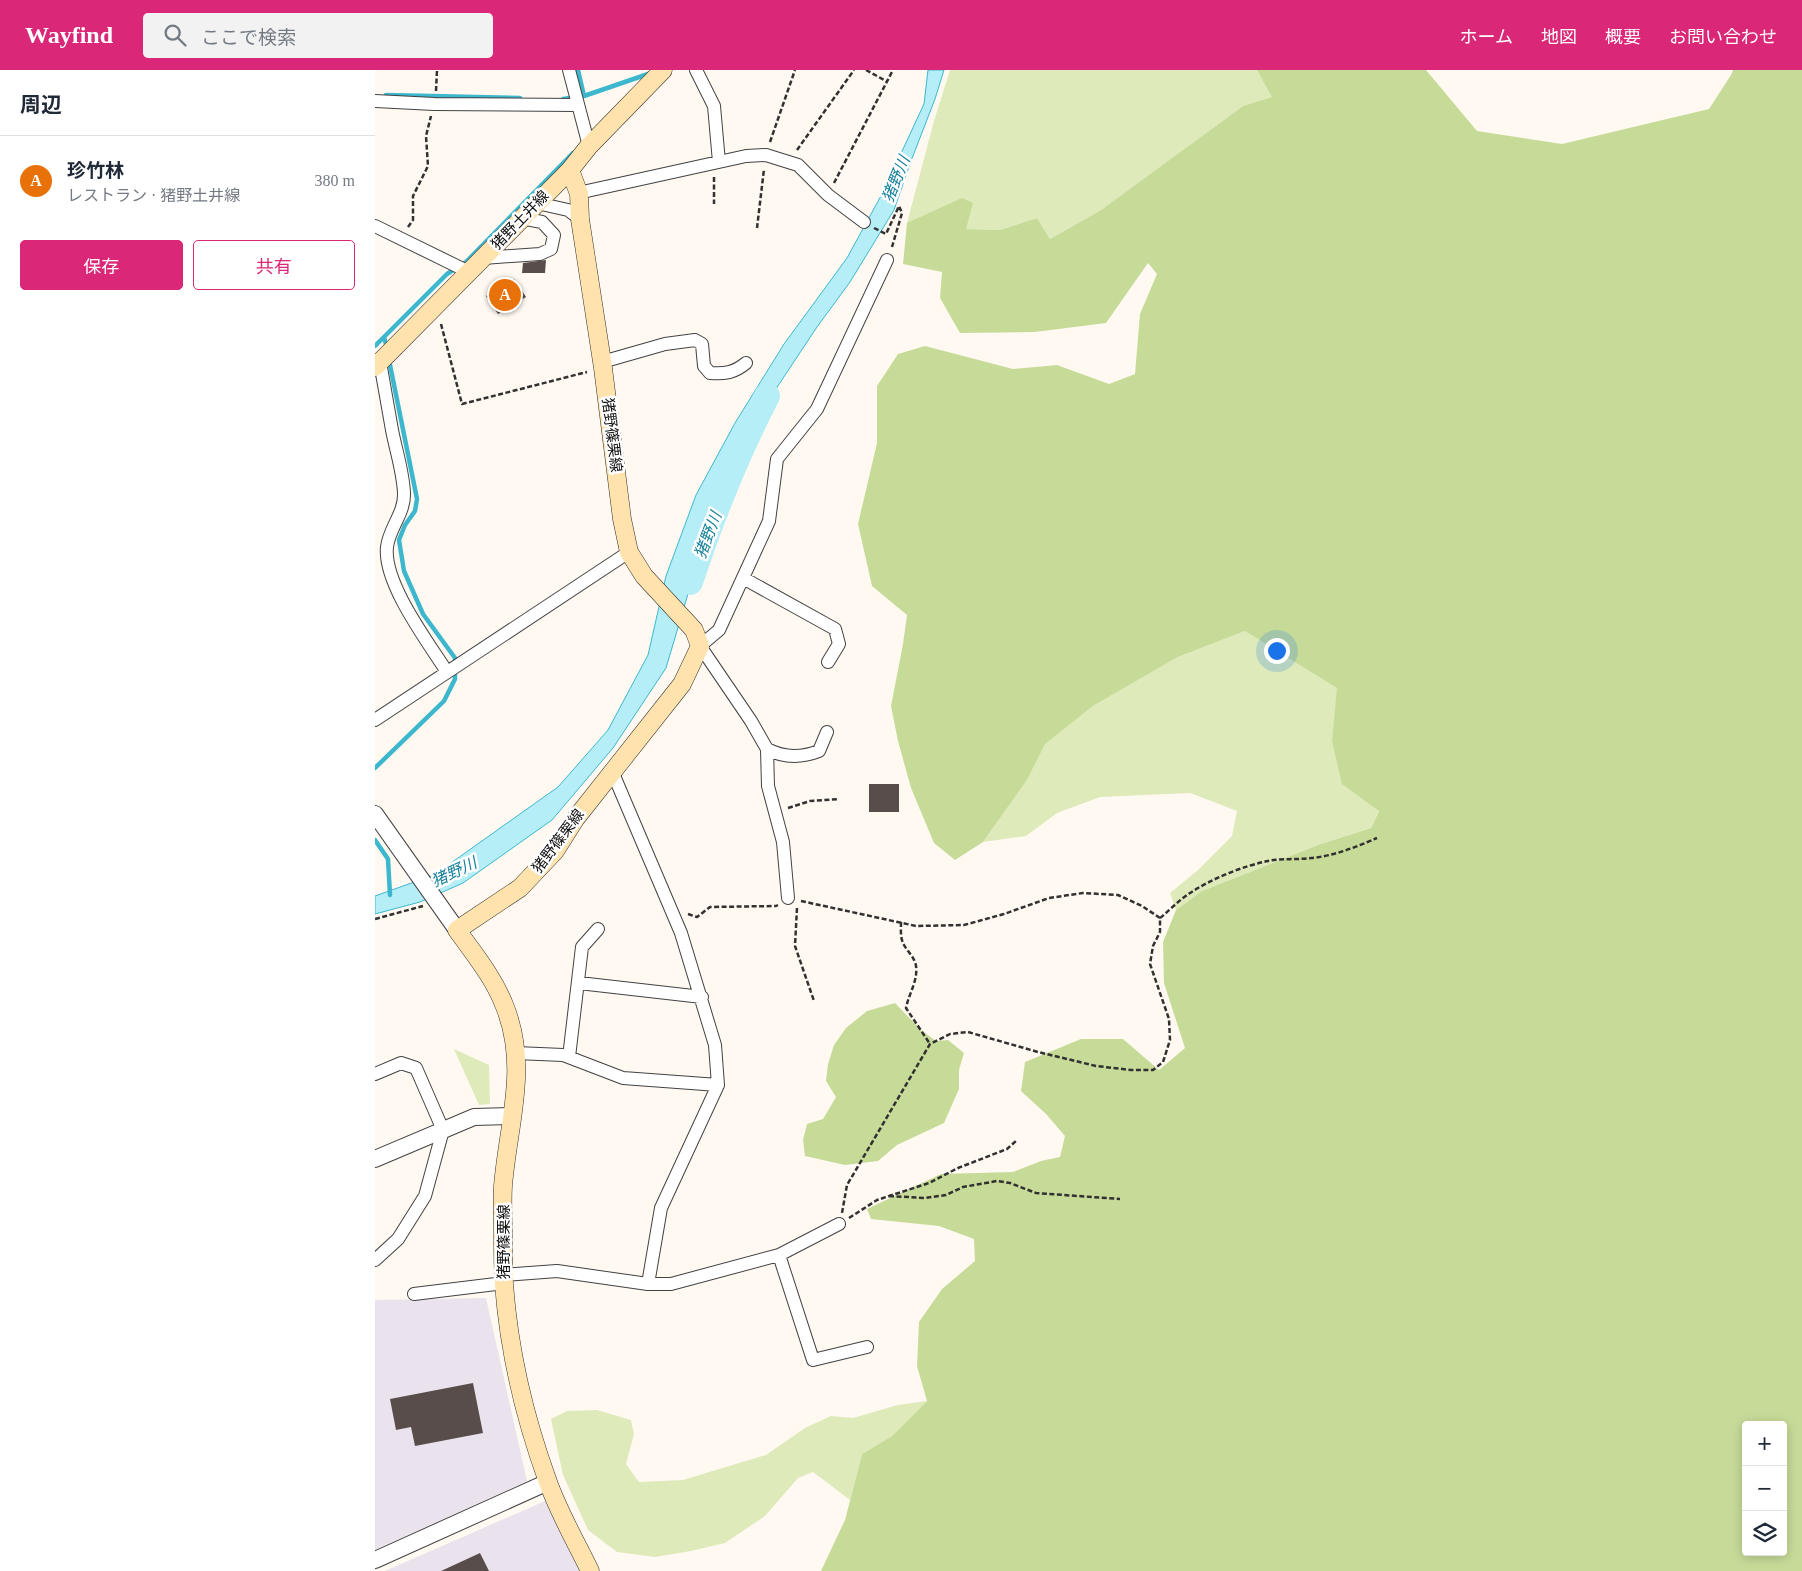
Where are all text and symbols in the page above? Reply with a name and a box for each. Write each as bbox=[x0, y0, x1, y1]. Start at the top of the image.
search box bbox=[143, 13, 493, 58]
icon: search bbox=[161, 21, 189, 49]
text: Wayfind bbox=[25, 22, 113, 48]
text: ここで検索 bbox=[201, 27, 296, 48]
text: ホーム bbox=[1460, 27, 1513, 47]
text: 地図 bbox=[1541, 27, 1577, 47]
text: 概要 bbox=[1605, 27, 1641, 47]
text: お問い合わせ bbox=[1669, 27, 1777, 47]
text: 周辺 bbox=[20, 93, 62, 117]
water label: 猪野川 bbox=[879, 152, 914, 204]
text: 珍竹林 bbox=[67, 160, 124, 181]
text: A bbox=[30, 172, 42, 189]
text: 380 m bbox=[315, 172, 355, 189]
text: レストラン · 猪野土井線 bbox=[67, 187, 240, 204]
street label: 猪野土井線 bbox=[487, 187, 552, 253]
button: 保存 bbox=[20, 240, 183, 290]
button: 共有 bbox=[193, 240, 355, 290]
pin: A bbox=[489, 276, 521, 314]
street label: 猪野篠栗線 bbox=[599, 397, 625, 473]
water label: 猪野川 bbox=[691, 508, 725, 560]
your location bbox=[1264, 638, 1290, 664]
street label: 猪野篠栗線 bbox=[529, 806, 587, 876]
water label: 猪野川 bbox=[429, 853, 481, 890]
street label: 猪野篠栗線 bbox=[496, 1204, 512, 1280]
map controls bbox=[1742, 1421, 1787, 1556]
button: + bbox=[1742, 1421, 1787, 1466]
button: − bbox=[1742, 1466, 1787, 1511]
button: layers bbox=[1742, 1511, 1787, 1556]

